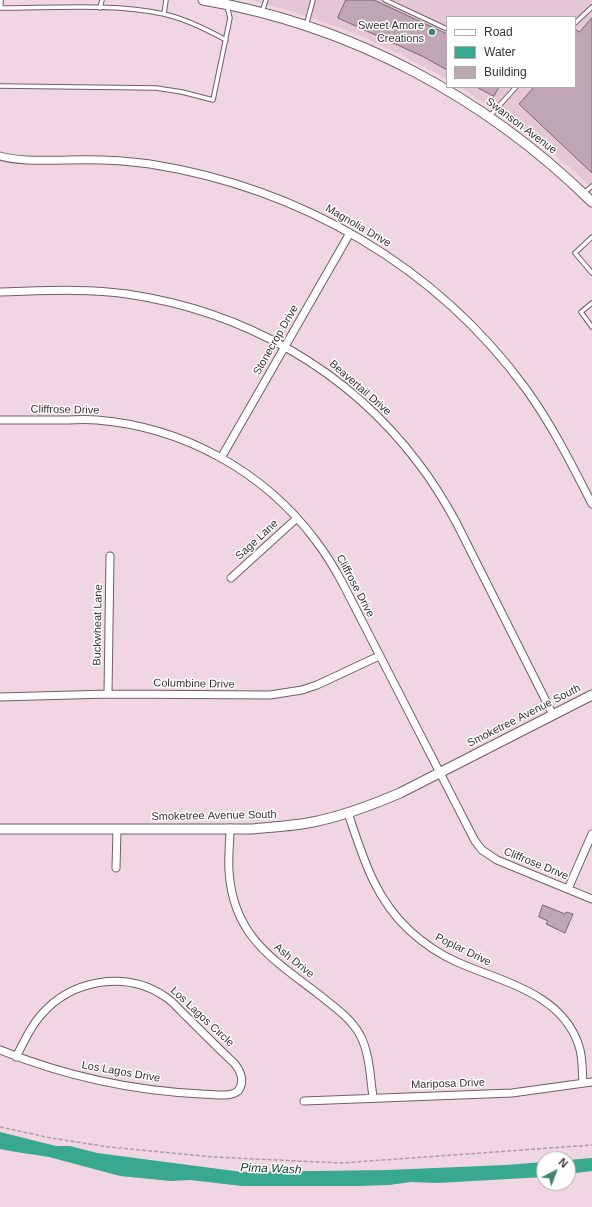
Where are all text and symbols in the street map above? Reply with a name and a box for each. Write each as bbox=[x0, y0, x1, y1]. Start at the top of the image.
legend bbox=[446, 16, 576, 88]
place label: Sweet Amore Creations bbox=[358, 19, 424, 45]
text: Road bbox=[484, 25, 513, 39]
marker: Sweet Amore Creations bbox=[427, 27, 437, 37]
text: Water bbox=[484, 45, 516, 59]
text: Building bbox=[484, 65, 527, 79]
street label: Swanson Avenue bbox=[483, 95, 559, 157]
street label: Magnolia Drive bbox=[323, 202, 393, 250]
street label: Stonecrop Drive bbox=[251, 303, 301, 377]
street label: Beavertail Drive bbox=[326, 358, 394, 418]
street label: Cliffrose Drive bbox=[30, 403, 100, 417]
street label: Sage Lane bbox=[233, 517, 281, 563]
street label: Cliffrose Drive bbox=[333, 552, 377, 620]
street label: Buckwheat Lane bbox=[91, 584, 105, 666]
street label: Columbine Drive bbox=[153, 677, 235, 691]
street label: Smoketree Avenue South bbox=[465, 682, 583, 750]
street label: Smoketree Avenue South bbox=[151, 808, 277, 824]
street label: Cliffrose Drive bbox=[502, 845, 570, 883]
street label: Poplar Drive bbox=[433, 931, 493, 969]
street label: Ash Drive bbox=[271, 941, 317, 981]
street label: Los Lagos Circle bbox=[168, 984, 236, 1050]
street label: Los Lagos Drive bbox=[81, 1059, 161, 1085]
street label: Mariposa Drive bbox=[411, 1076, 485, 1092]
north arrow bbox=[536, 1151, 576, 1191]
text: N bbox=[556, 1156, 570, 1170]
water label: Pima Wash bbox=[240, 1161, 302, 1177]

